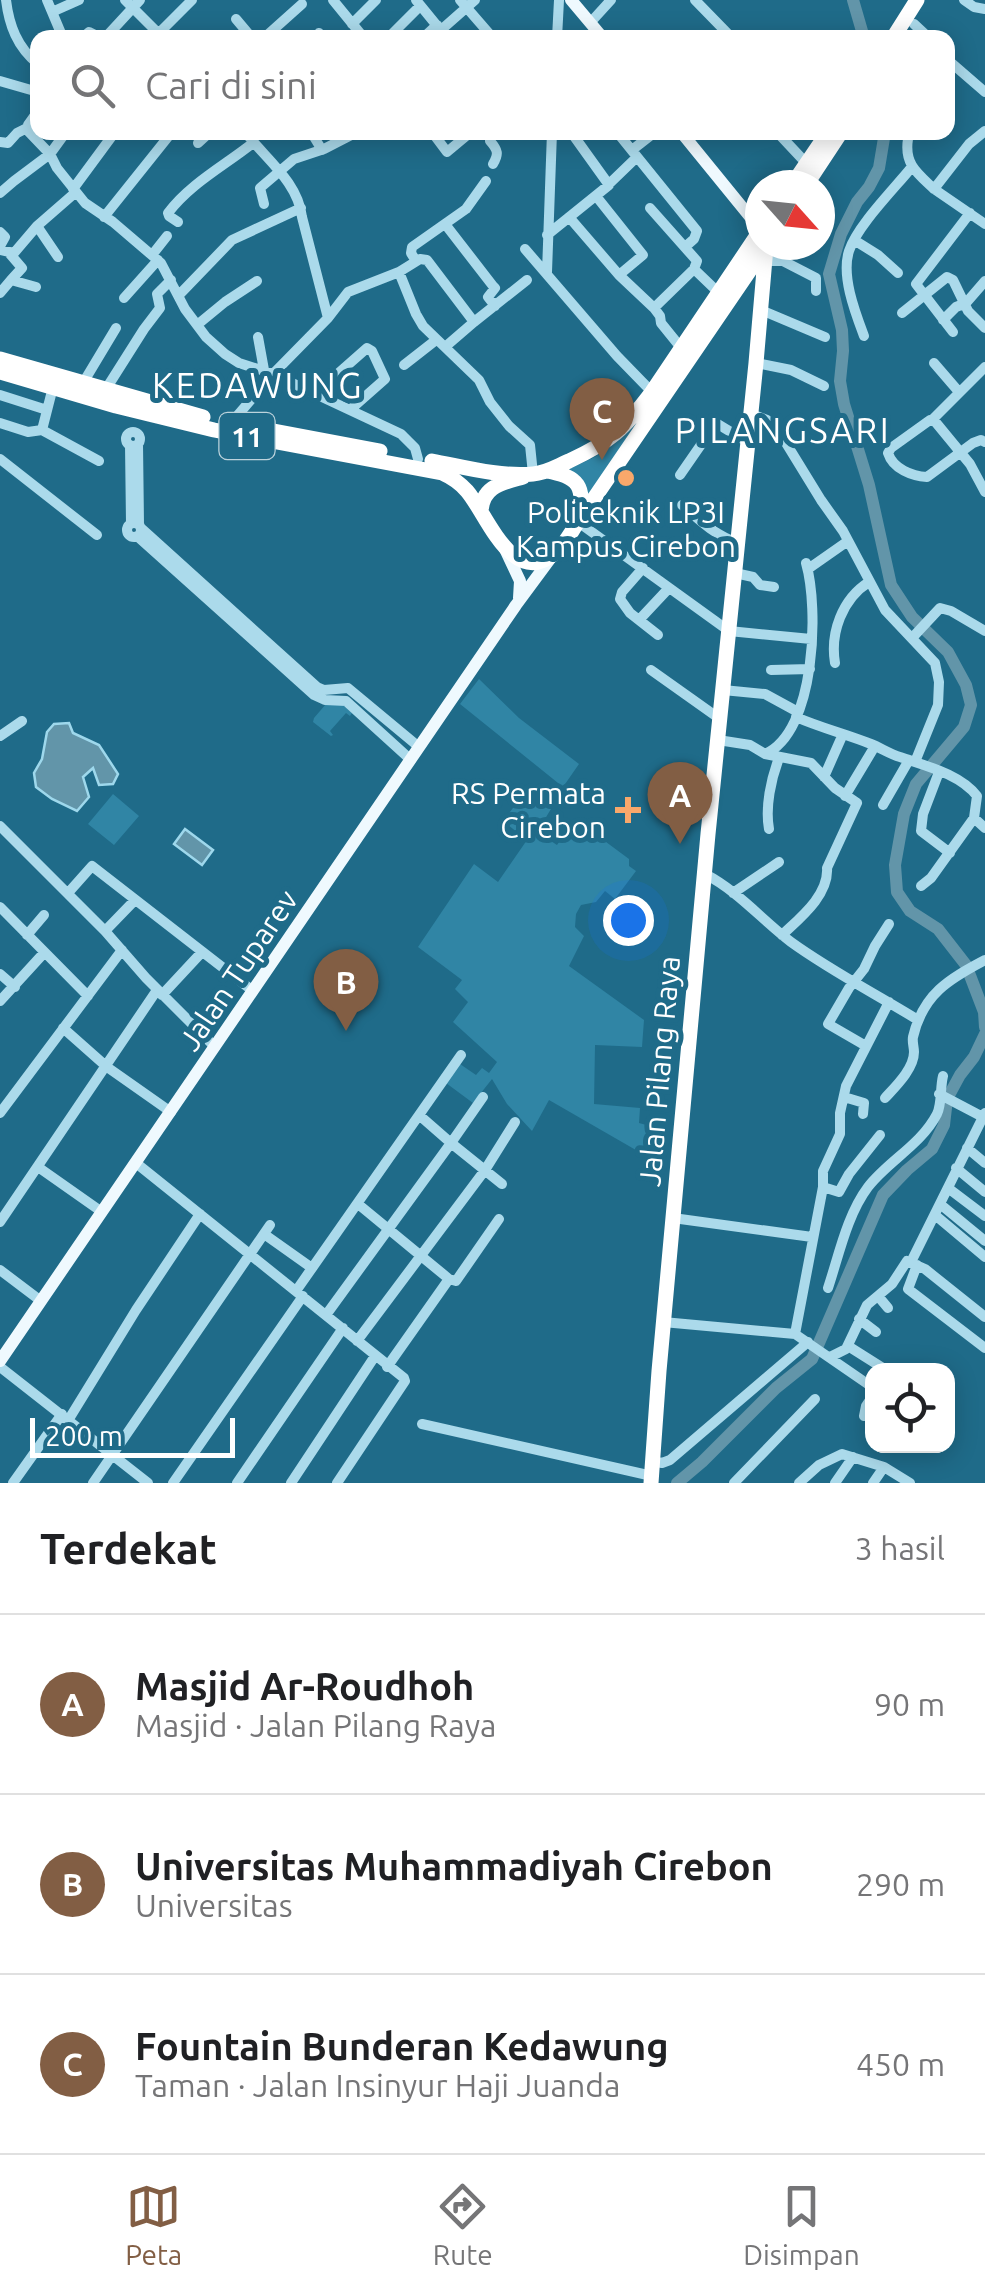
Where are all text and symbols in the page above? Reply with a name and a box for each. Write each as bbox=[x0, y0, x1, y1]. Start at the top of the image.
search box bbox=[30, 30, 955, 140]
icon: search bbox=[65, 58, 120, 113]
text: Cari di sini bbox=[145, 64, 317, 106]
north arrow bbox=[745, 170, 835, 260]
district label: KEDAWUNG bbox=[152, 365, 364, 405]
pin: C bbox=[570, 378, 634, 460]
district label: PILANGSARI bbox=[675, 410, 891, 450]
road number: 11 bbox=[220, 413, 274, 459]
marker: Politeknik LP3I Kampus Cirebon bbox=[615, 467, 637, 489]
place label: Politeknik LP3I Kampus Cirebon bbox=[516, 495, 736, 563]
pin: A bbox=[648, 762, 712, 844]
place label: RS Permata Cirebon bbox=[451, 776, 606, 844]
marker: RS Permata Cirebon bbox=[615, 797, 641, 823]
street label: Jalan Tuparev bbox=[172, 883, 304, 1057]
your location bbox=[603, 895, 654, 946]
pin: B bbox=[314, 948, 378, 1031]
street label: Jalan Pilang Raya bbox=[632, 954, 686, 1188]
map controls bbox=[865, 1363, 955, 1453]
button: locate bbox=[865, 1363, 955, 1453]
scale bar bbox=[30, 1413, 235, 1458]
text: 200 m bbox=[45, 1420, 123, 1451]
text: Terdekat bbox=[40, 1525, 217, 1572]
text: 3 hasil bbox=[855, 1530, 945, 1566]
text: Masjid Ar-Roudhoh bbox=[135, 1665, 474, 1707]
text: A bbox=[61, 1686, 84, 1722]
text: 90 m bbox=[874, 1686, 945, 1722]
text: Masjid · Jalan Pilang Raya bbox=[135, 1707, 497, 1743]
text: Universitas Muhammadiyah Cirebon bbox=[135, 1845, 773, 1887]
text: B bbox=[62, 1866, 83, 1902]
text: 290 m bbox=[856, 1866, 945, 1902]
text: Universitas bbox=[135, 1887, 293, 1923]
text: Fountain Bunderan Kedawung bbox=[135, 2025, 669, 2067]
text: C bbox=[62, 2046, 83, 2082]
text: 450 m bbox=[856, 2046, 945, 2082]
text: Taman · Jalan Insinyur Haji Juanda bbox=[135, 2067, 620, 2103]
tab: Peta bbox=[125, 2179, 182, 2270]
tab: Rute bbox=[433, 2179, 493, 2270]
tab: Disimpan bbox=[743, 2179, 860, 2270]

